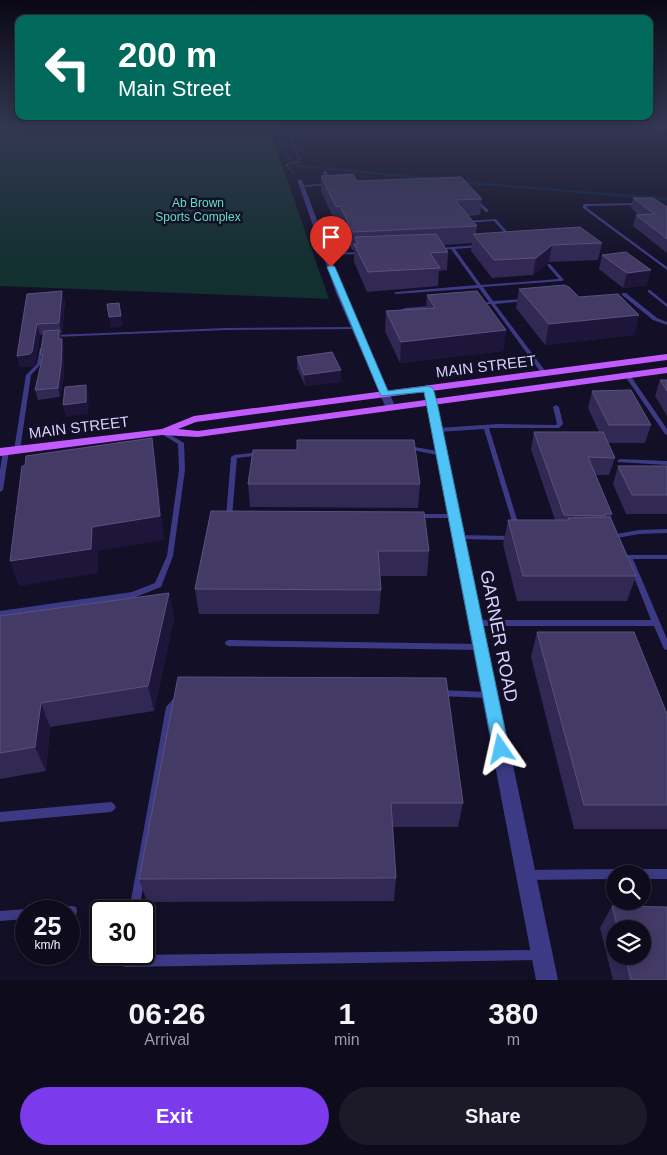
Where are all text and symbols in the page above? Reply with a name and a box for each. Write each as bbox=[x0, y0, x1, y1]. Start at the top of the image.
icon: left bbox=[35, 35, 100, 100]
text: 200 m bbox=[118, 35, 217, 74]
text: Main Street bbox=[118, 76, 231, 101]
park label: Ab Brown Sports Complex bbox=[155, 196, 241, 224]
pin bbox=[310, 216, 352, 267]
icon: arrive bbox=[317, 223, 345, 251]
street label: MAIN STREET bbox=[435, 351, 537, 381]
street label: MAIN STREET bbox=[28, 412, 130, 442]
street label: GARNER ROAD bbox=[476, 568, 522, 704]
position arrow bbox=[474, 722, 526, 774]
map controls bbox=[606, 865, 651, 965]
button: search bbox=[606, 865, 651, 910]
speed limit sign: 30 bbox=[90, 900, 155, 965]
text: 25 bbox=[34, 912, 61, 940]
button: layers bbox=[606, 920, 651, 965]
text: km/h bbox=[34, 938, 61, 952]
text: 06:26 bbox=[129, 997, 205, 1030]
text: 1 bbox=[338, 997, 355, 1030]
text: 380 bbox=[488, 997, 538, 1030]
text: Arrival bbox=[144, 1031, 190, 1048]
text: min bbox=[334, 1031, 360, 1048]
text: m bbox=[507, 1031, 520, 1048]
button: Exit bbox=[20, 1087, 329, 1145]
button: Share bbox=[339, 1087, 647, 1145]

